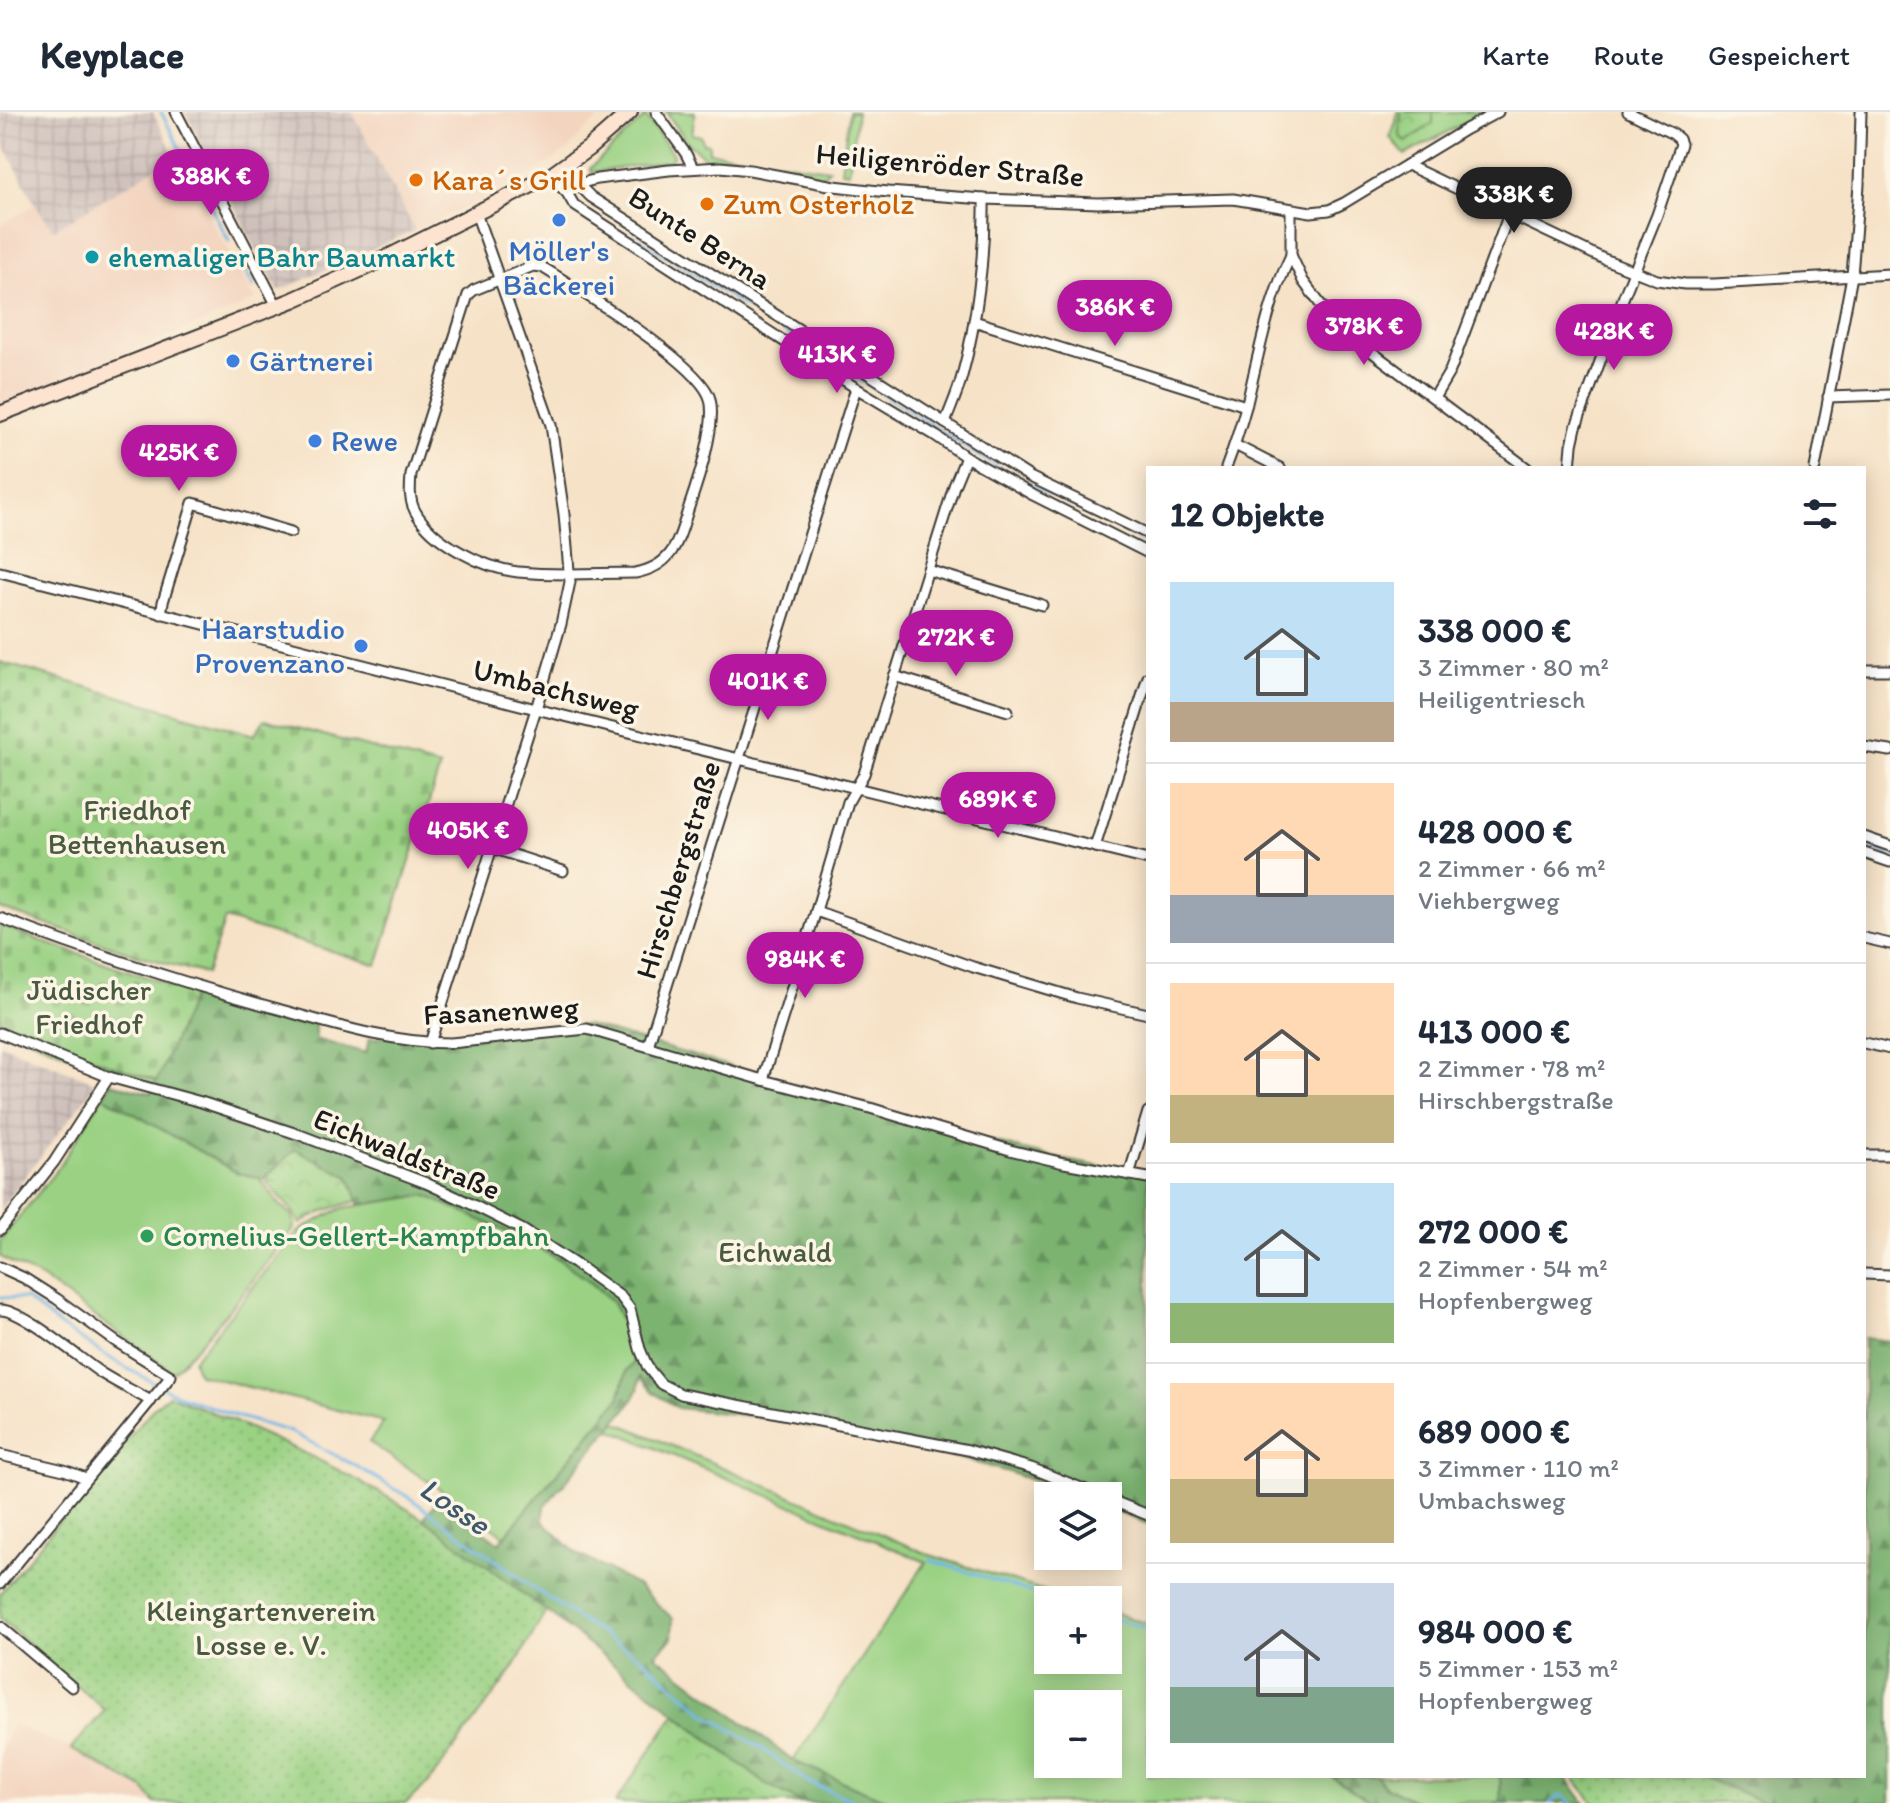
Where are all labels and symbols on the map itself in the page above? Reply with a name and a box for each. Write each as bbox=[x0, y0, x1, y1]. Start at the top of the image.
street label: Heiligenröder Straße bbox=[814, 134, 1086, 195]
pin: 388K € bbox=[146, 149, 276, 217]
place label: Kara´s Grill bbox=[432, 161, 586, 198]
pin: 338K € bbox=[1449, 167, 1579, 235]
marker: Kara´s Grill bbox=[407, 171, 425, 189]
street label: Bunte Berna bbox=[622, 178, 779, 298]
place label: Zum Osterholz bbox=[723, 185, 914, 222]
marker: Zum Osterholz bbox=[698, 195, 716, 213]
marker: Möller's Bäckerei bbox=[550, 211, 568, 229]
place label: Möller's Bäckerei bbox=[503, 232, 615, 303]
place label: ehemaliger Bahr Baumarkt bbox=[108, 238, 455, 275]
marker: ehemaliger Bahr Baumarkt bbox=[83, 248, 101, 266]
pin: 386K € bbox=[1050, 280, 1180, 348]
pin: 378K € bbox=[1299, 299, 1429, 367]
pin: 428K € bbox=[1549, 304, 1679, 372]
pin: 413K € bbox=[772, 327, 902, 395]
place label: Gärtnerei bbox=[249, 342, 374, 379]
marker: Gärtnerei bbox=[224, 352, 242, 370]
place label: Rewe bbox=[331, 422, 398, 459]
pin: 425K € bbox=[114, 425, 244, 493]
marker: Rewe bbox=[306, 432, 324, 450]
place label: Haarstudio Provenzano bbox=[195, 610, 345, 681]
pin: 272K € bbox=[891, 610, 1021, 678]
marker: Haarstudio Provenzano bbox=[352, 637, 370, 655]
street label: Umbachsweg bbox=[469, 650, 644, 727]
pin: 401K € bbox=[703, 654, 833, 722]
street label: Hirschbergstraße bbox=[627, 756, 728, 983]
pin: 689K € bbox=[933, 772, 1063, 840]
park label: Friedhof Bettenhausen bbox=[48, 791, 226, 862]
pin: 405K € bbox=[403, 803, 533, 871]
pin: 984K € bbox=[740, 932, 870, 1000]
park label: Jüdischer Friedhof bbox=[27, 971, 152, 1042]
street label: Fasanenweg bbox=[422, 988, 580, 1033]
street label: Eichwaldstraße bbox=[309, 1099, 506, 1208]
place label: Cornelius-Gellert-Kampfbahn bbox=[163, 1217, 549, 1254]
marker: Cornelius-Gellert-Kampfbahn bbox=[138, 1227, 156, 1245]
park label: Eichwald bbox=[718, 1233, 832, 1270]
water label: Losse bbox=[413, 1469, 499, 1544]
park label: Kleingartenverein Losse e. V. bbox=[146, 1592, 376, 1663]

